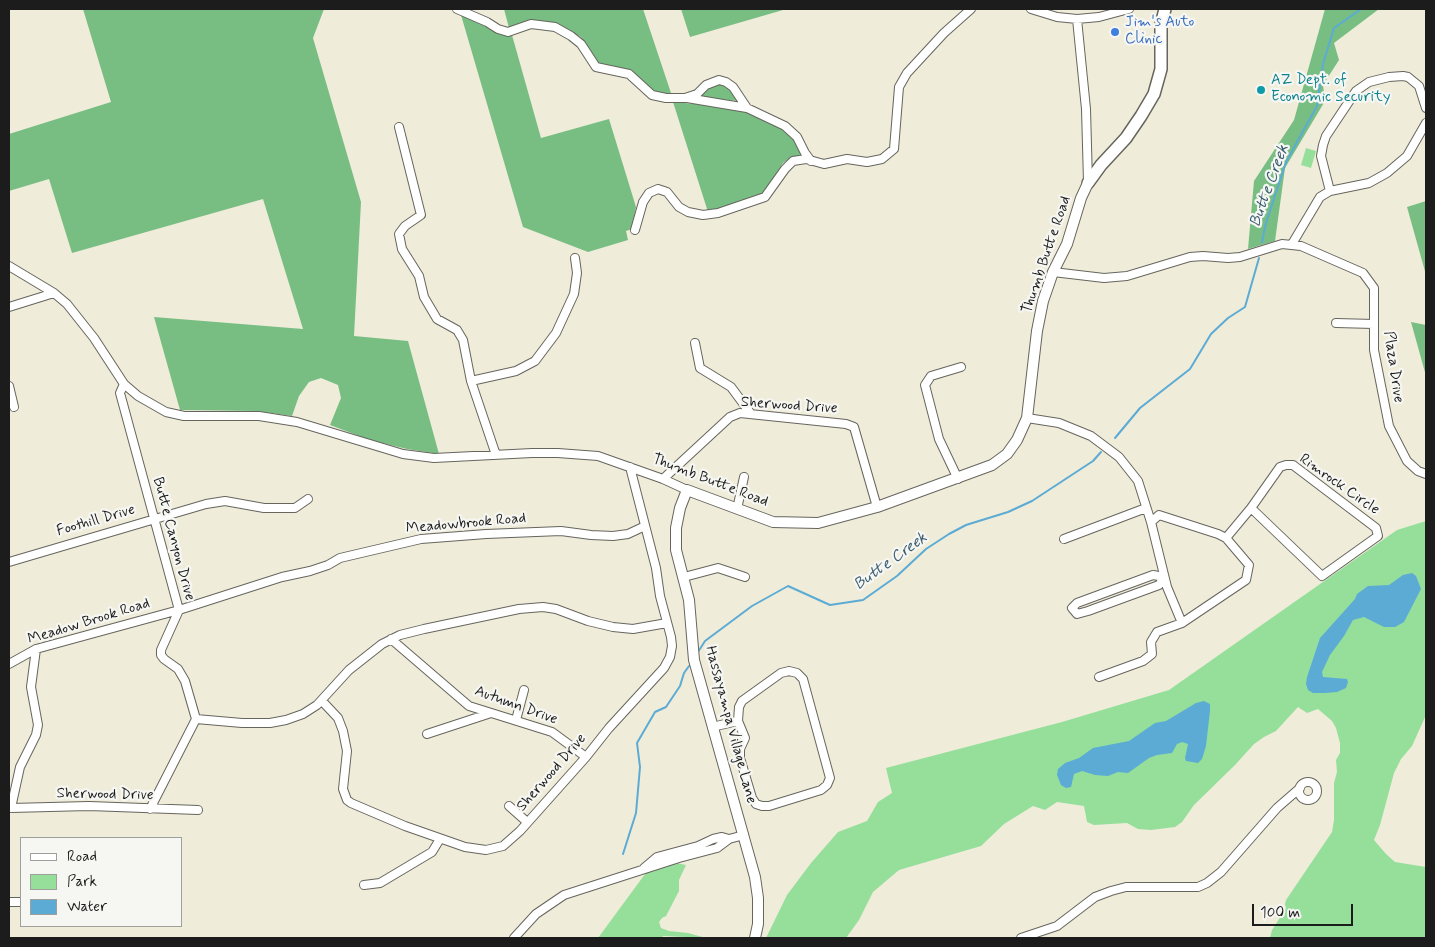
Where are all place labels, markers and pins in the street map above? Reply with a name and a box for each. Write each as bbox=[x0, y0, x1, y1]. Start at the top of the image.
place label: Jim's Auto Clinic bbox=[1125, 14, 1194, 49]
marker: Jim's Auto Clinic bbox=[1109, 26, 1121, 38]
place label: AZ Dept. of Economic Security bbox=[1271, 72, 1390, 107]
marker: AZ Dept. of Economic Security bbox=[1255, 84, 1267, 96]

